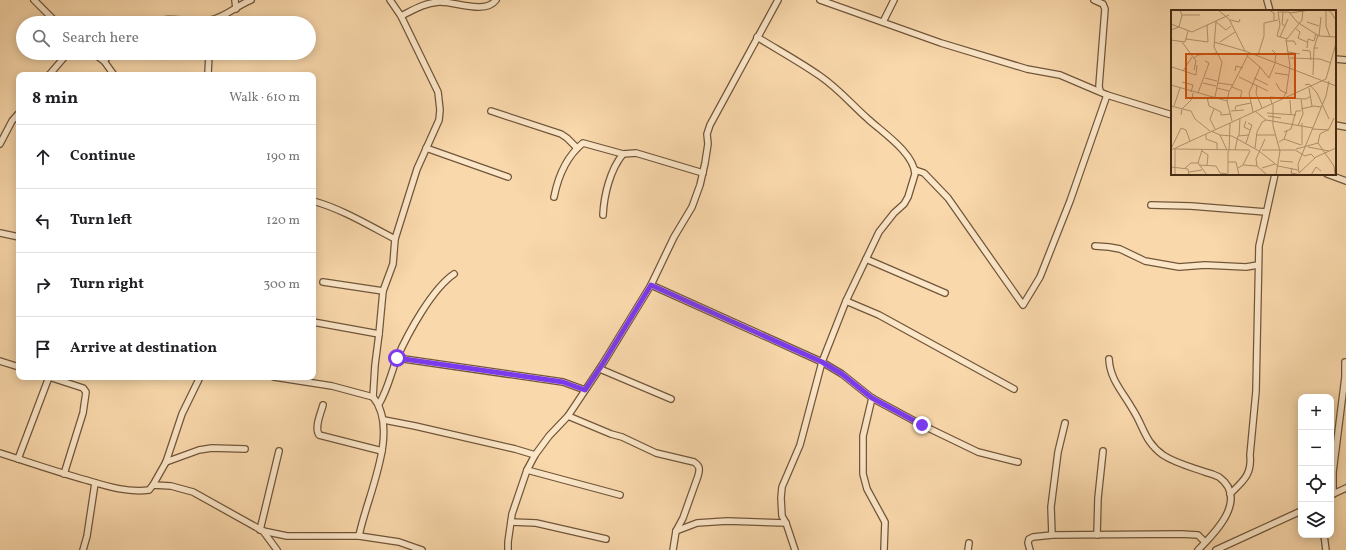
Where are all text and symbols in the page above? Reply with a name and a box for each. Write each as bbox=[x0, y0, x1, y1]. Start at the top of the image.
inset map bbox=[1171, 10, 1336, 175]
search box bbox=[16, 16, 316, 60]
icon: search bbox=[30, 27, 52, 49]
text: Search here bbox=[62, 28, 139, 49]
text: 8 min bbox=[32, 87, 78, 110]
text: Walk · 610 m bbox=[229, 89, 300, 107]
icon: ahead bbox=[32, 146, 54, 168]
text: Continue bbox=[70, 146, 135, 167]
text: 190 m bbox=[266, 148, 300, 166]
icon: left bbox=[32, 210, 54, 232]
text: Turn left bbox=[70, 210, 132, 231]
text: 120 m bbox=[266, 212, 300, 230]
icon: right bbox=[32, 274, 54, 296]
text: Turn right bbox=[70, 274, 144, 295]
text: 300 m bbox=[264, 276, 300, 294]
icon: arrive bbox=[32, 338, 54, 360]
text: Arrive at destination bbox=[70, 338, 217, 359]
route start bbox=[388, 349, 406, 367]
map controls bbox=[1298, 394, 1334, 538]
button: + bbox=[1298, 394, 1334, 430]
route end bbox=[913, 416, 931, 434]
button: − bbox=[1298, 430, 1334, 466]
button: locate bbox=[1298, 466, 1334, 502]
button: layers bbox=[1298, 502, 1334, 538]

